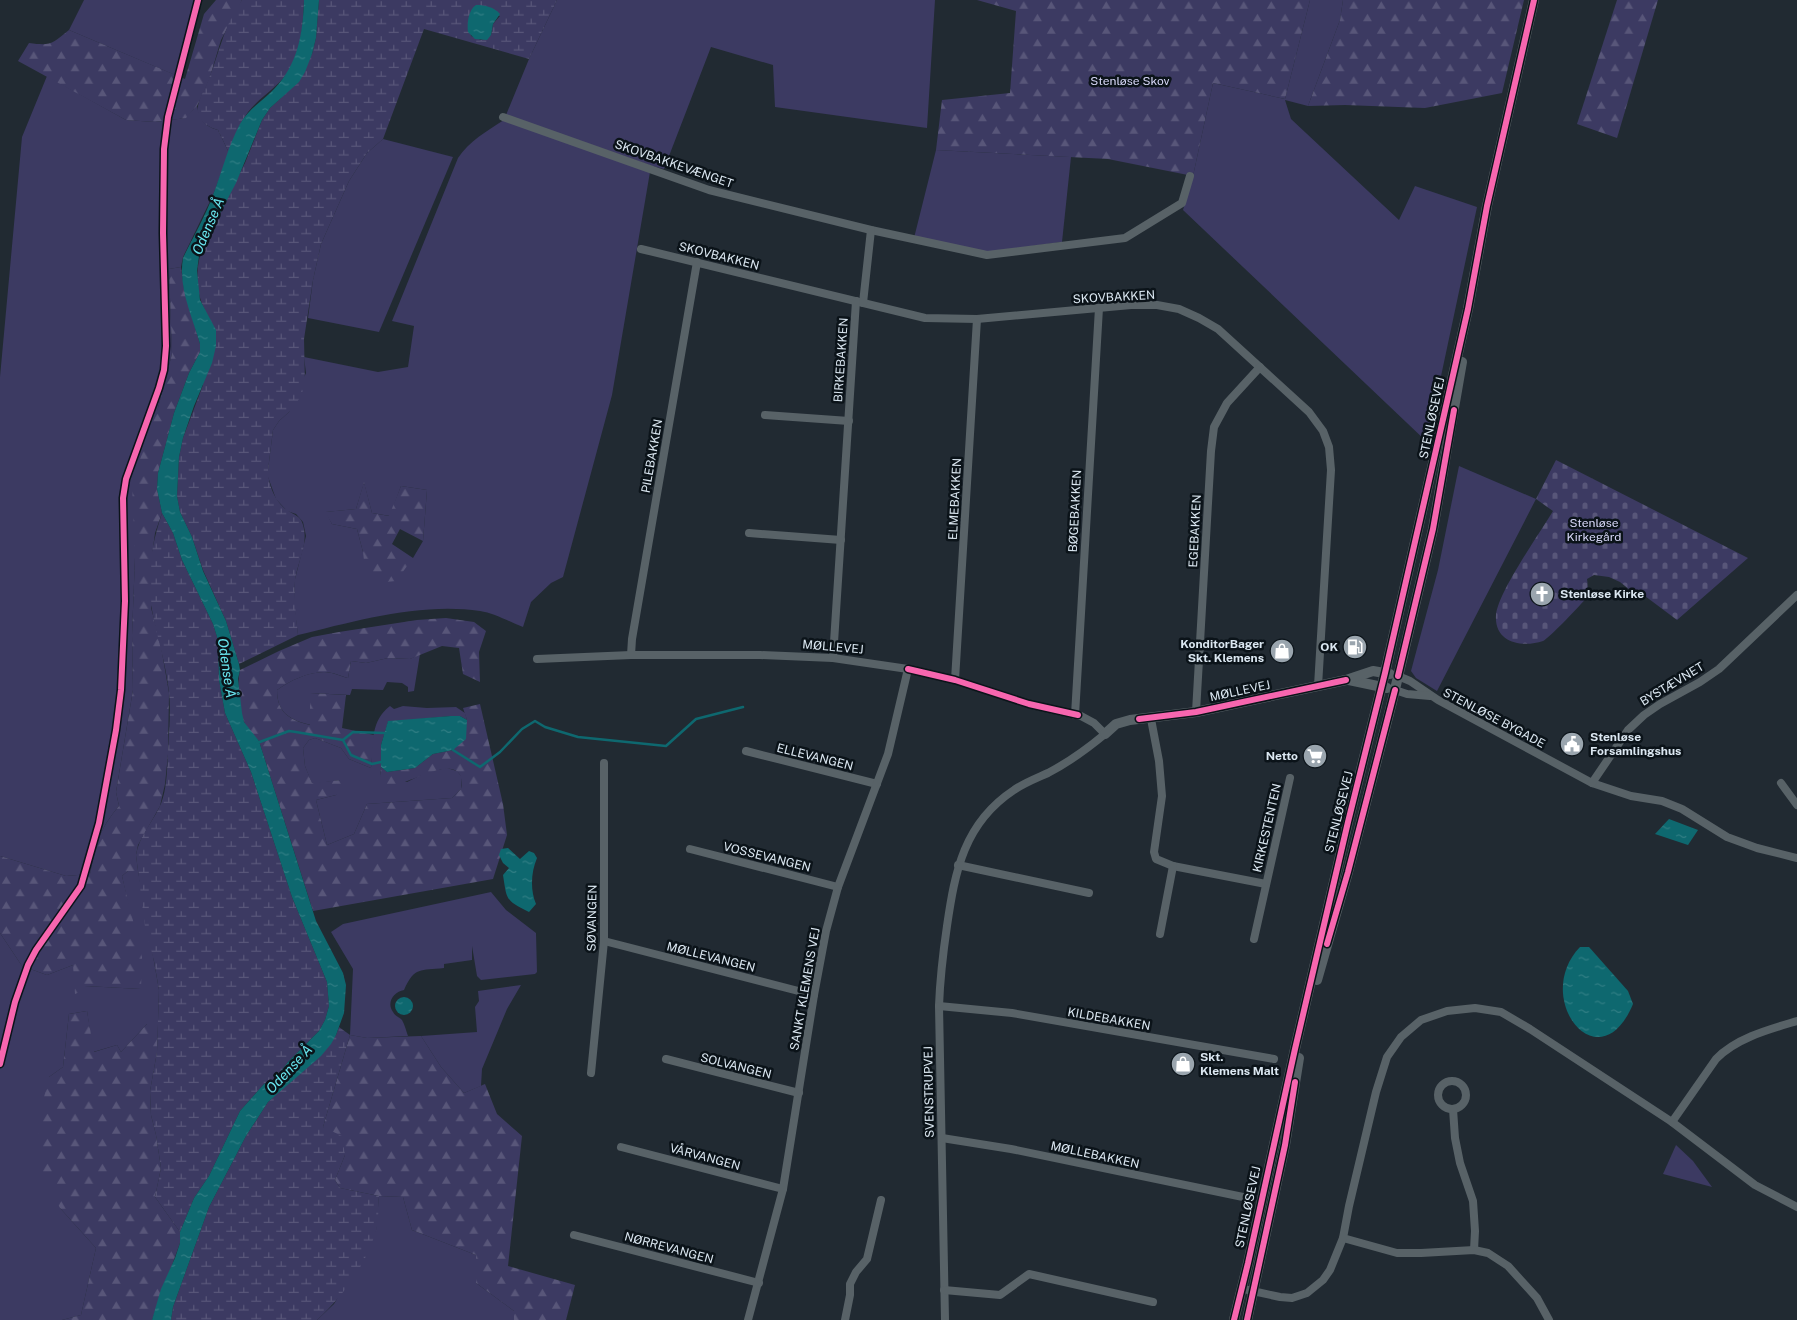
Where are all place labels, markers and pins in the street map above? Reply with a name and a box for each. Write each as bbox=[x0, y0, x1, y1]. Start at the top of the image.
church icon: Stenløse Kirke bbox=[1529, 581, 1555, 607]
place label: Stenløse Kirke bbox=[1560, 587, 1644, 601]
fuel station icon: OK bbox=[1342, 634, 1368, 660]
place label: KonditorBager Skt. Klemens bbox=[1180, 637, 1264, 665]
shop icon: KonditorBager Skt. Klemens bbox=[1269, 638, 1295, 664]
place label: OK bbox=[1320, 640, 1338, 654]
place label: Stenløse Forsamlingshus bbox=[1590, 730, 1681, 758]
public building icon: Stenløse Forsamlingshus bbox=[1559, 731, 1585, 757]
supermarket icon: Netto bbox=[1302, 743, 1328, 769]
place label: Netto bbox=[1266, 749, 1298, 763]
place label: Skt. Klemens Malt bbox=[1200, 1050, 1279, 1078]
shop icon: Skt. Klemens Malt bbox=[1170, 1051, 1196, 1077]

